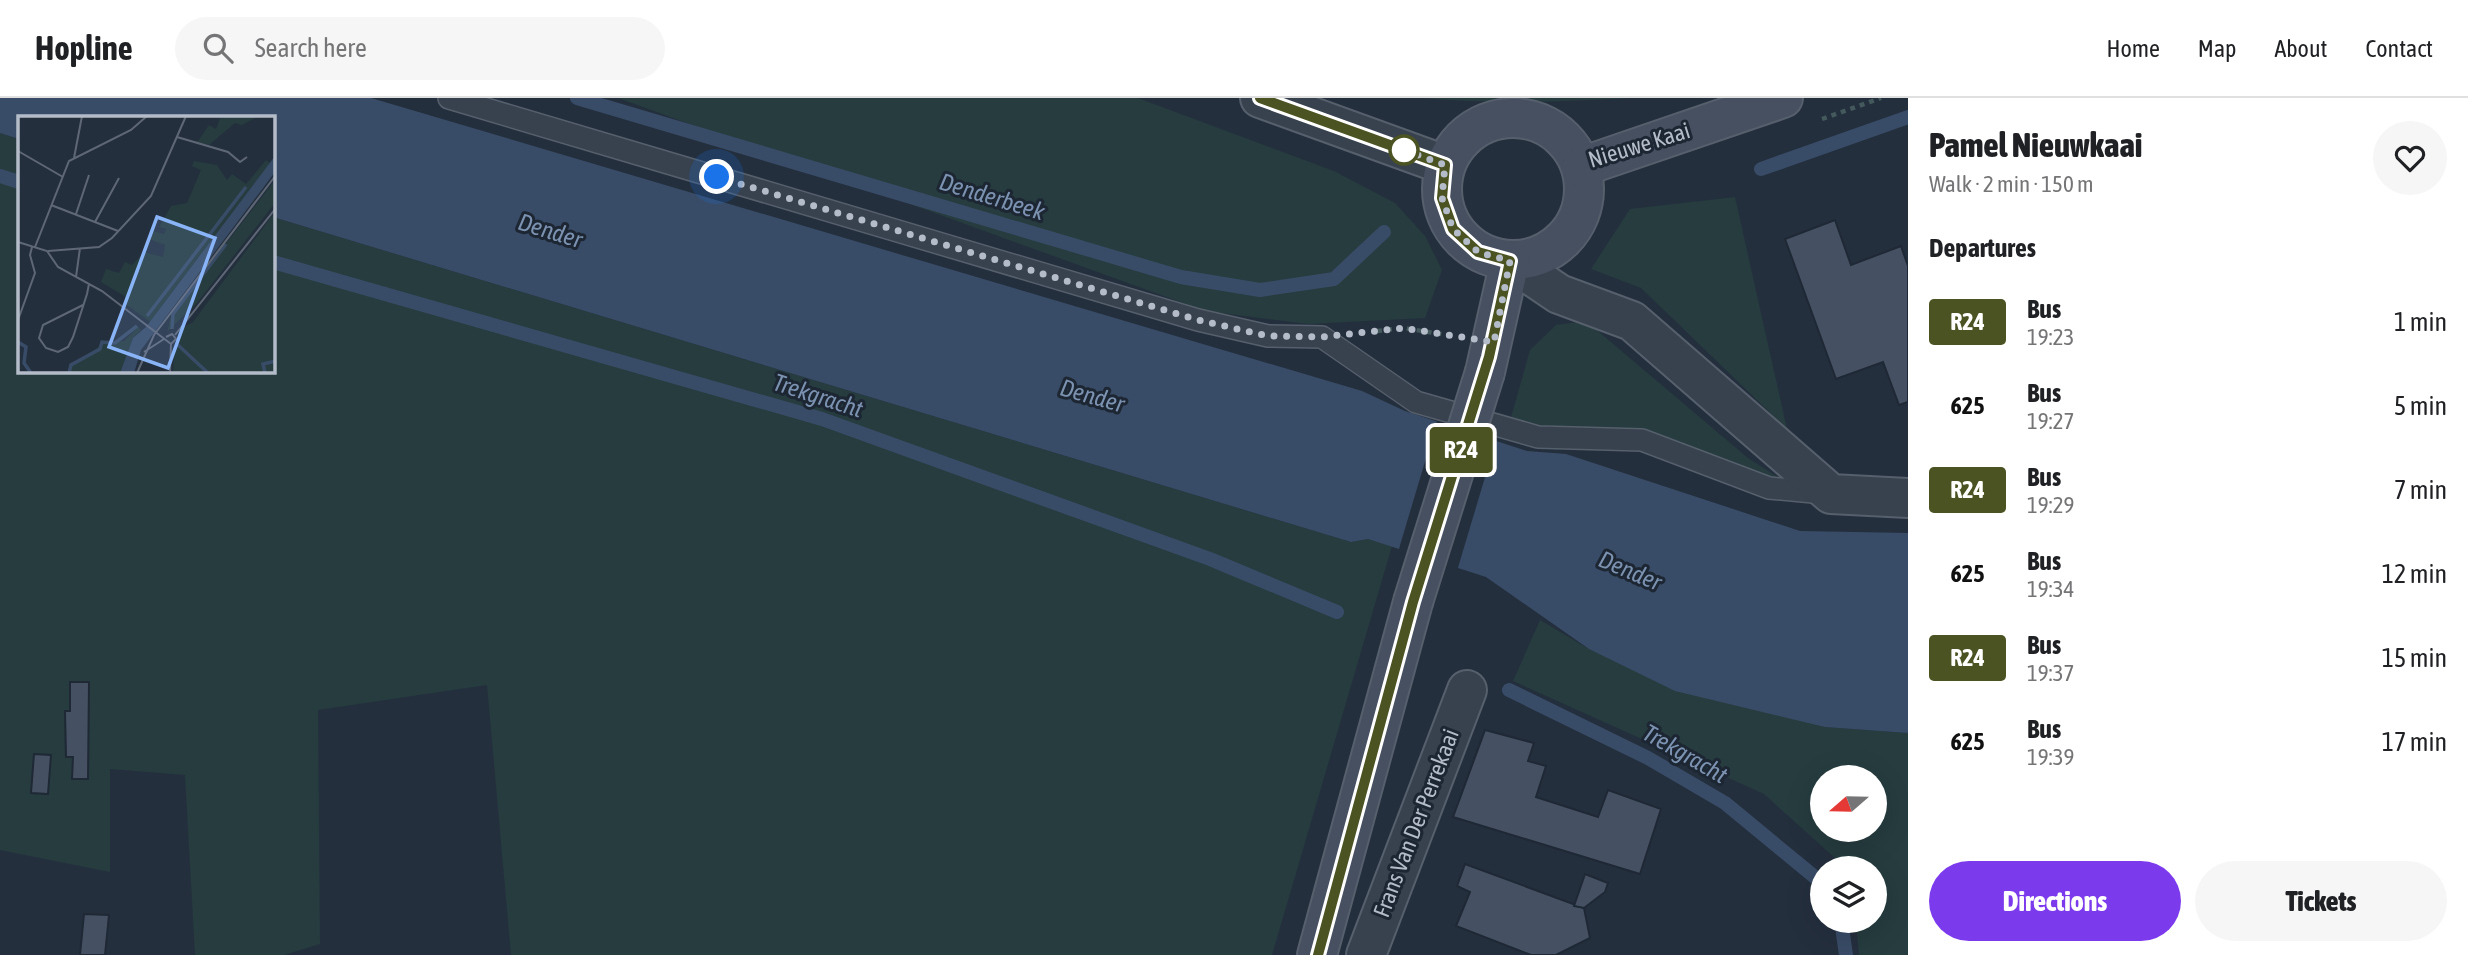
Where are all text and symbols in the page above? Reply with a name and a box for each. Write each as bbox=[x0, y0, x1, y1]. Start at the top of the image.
search box bbox=[175, 17, 665, 80]
text: Hopline bbox=[35, 29, 133, 67]
icon: search bbox=[199, 29, 237, 67]
text: Search here bbox=[255, 33, 367, 63]
text: Home bbox=[2106, 35, 2160, 62]
text: Map bbox=[2198, 35, 2236, 62]
text: About bbox=[2274, 35, 2327, 62]
text: Contact bbox=[2365, 35, 2433, 62]
inset map bbox=[18, 116, 275, 373]
street label: Nieuwe Kaai bbox=[1585, 117, 1693, 173]
button: heart bbox=[2373, 121, 2447, 195]
text: Pamel Nieuwkaai bbox=[1929, 126, 2142, 164]
unlabelled marker bbox=[1389, 135, 1419, 165]
your location bbox=[699, 159, 734, 194]
water label: Denderbeek bbox=[936, 168, 1048, 225]
text: Walk · 2 min · 150 m bbox=[1929, 171, 2093, 197]
water label: Dender bbox=[515, 208, 586, 253]
text: Departures bbox=[1929, 233, 2036, 263]
text: Bus bbox=[2027, 294, 2061, 324]
text: 1 min bbox=[2394, 307, 2447, 337]
text: R24 bbox=[1950, 308, 1985, 335]
text: 19:23 bbox=[2027, 324, 2074, 350]
water label: Trekgracht bbox=[770, 368, 866, 423]
water label: Dender bbox=[1057, 374, 1128, 418]
text: Bus bbox=[2027, 378, 2061, 408]
text: 5 min bbox=[2394, 391, 2447, 421]
text: 625 bbox=[1951, 392, 1984, 419]
text: 19:27 bbox=[2027, 408, 2074, 434]
line badge: R24 bbox=[1421, 427, 1501, 473]
text: R24 bbox=[1444, 436, 1478, 463]
text: Bus bbox=[2027, 462, 2061, 492]
text: 7 min bbox=[2394, 475, 2447, 505]
text: R24 bbox=[1950, 476, 1985, 503]
text: 19:29 bbox=[2027, 492, 2074, 518]
water label: Dender bbox=[1595, 545, 1666, 596]
text: Bus bbox=[2027, 546, 2061, 576]
text: 12 min bbox=[2382, 559, 2447, 589]
text: 625 bbox=[1951, 560, 1984, 587]
text: 19:34 bbox=[2027, 576, 2074, 602]
text: Bus bbox=[2027, 630, 2061, 660]
text: 15 min bbox=[2382, 643, 2447, 673]
text: R24 bbox=[1950, 644, 1985, 671]
text: 19:37 bbox=[2027, 660, 2074, 686]
text: Bus bbox=[2027, 714, 2061, 744]
water label: Trekgracht bbox=[1638, 719, 1732, 788]
street label: Frans Van Der Perrekaai bbox=[1368, 725, 1464, 921]
text: 17 min bbox=[2382, 727, 2447, 757]
text: 625 bbox=[1951, 728, 1984, 755]
text: 19:39 bbox=[2027, 744, 2074, 770]
north arrow bbox=[1810, 765, 1886, 842]
map controls bbox=[1810, 765, 1887, 933]
button: layers bbox=[1810, 856, 1887, 933]
button: Directions bbox=[1929, 861, 2181, 941]
button: Tickets bbox=[2195, 861, 2447, 941]

